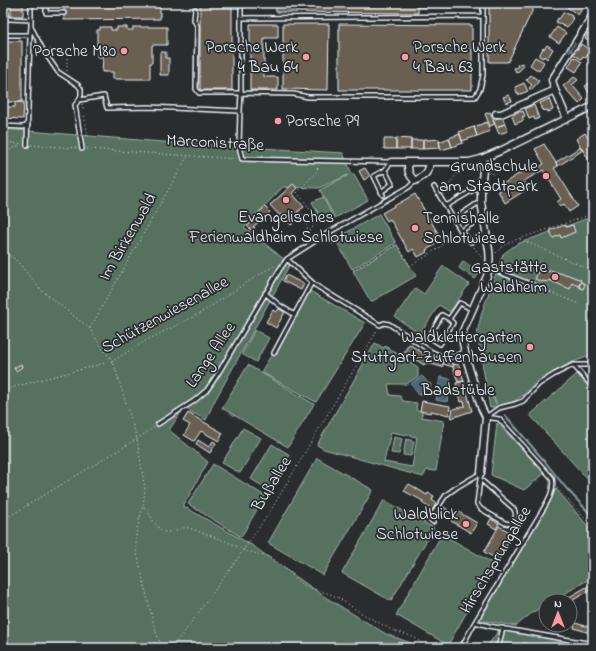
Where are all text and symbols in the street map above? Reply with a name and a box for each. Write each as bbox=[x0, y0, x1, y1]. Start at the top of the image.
place label: Porsche Werk 4 Bau 64 bbox=[205, 35, 299, 80]
place label: Porsche Werk 4 Bau 63 bbox=[413, 35, 506, 80]
place label: Porsche M80 bbox=[33, 39, 116, 64]
one-way arrow bbox=[569, 42, 576, 54]
marker: Porsche M80 bbox=[119, 46, 129, 56]
marker: Porsche Werk 4 Bau 64 bbox=[301, 52, 311, 62]
marker: Porsche Werk 4 Bau 63 bbox=[400, 52, 410, 62]
place label: Porsche P9 bbox=[286, 109, 359, 134]
marker: Porsche P9 bbox=[273, 116, 283, 126]
street label: Marconistraße bbox=[165, 128, 265, 158]
place label: Grundschule am Stadtpark bbox=[439, 154, 539, 199]
marker: Grundschule am Stadtpark bbox=[541, 171, 551, 181]
street label: Im Birkenwald bbox=[93, 188, 163, 285]
marker: Evangelisches Ferienwaldheim Schlotwiese bbox=[281, 195, 291, 205]
place label: Evangelisches Ferienwaldheim Schlotwiese bbox=[188, 205, 383, 250]
place label: Tennishalle Schlotwiese bbox=[423, 206, 505, 251]
marker: Tennishalle Schlotwiese bbox=[410, 223, 420, 233]
place label: Gaststätte Waldheim bbox=[471, 255, 547, 300]
street label: Schützenwiesenallee bbox=[97, 270, 233, 360]
marker: Gaststätte Waldheim bbox=[550, 272, 560, 282]
street label: Lange Allee bbox=[180, 317, 244, 394]
place label: Waldklettergarten Stuttgart-Zuffenhausen bbox=[351, 325, 522, 372]
marker: Waldklettergarten Stuttgart-Zuffenhausen bbox=[525, 342, 535, 352]
marker: Badstüble bbox=[453, 368, 463, 378]
place label: Badstüble bbox=[420, 378, 495, 403]
street label: Bußallee bbox=[245, 451, 298, 517]
street label: Hirschsprungallee bbox=[454, 501, 540, 620]
place label: Waldblick Schlotwiese bbox=[376, 502, 459, 547]
marker: Waldblick Schlotwiese bbox=[461, 519, 471, 529]
north arrow bbox=[538, 593, 578, 633]
text: N bbox=[554, 596, 562, 612]

